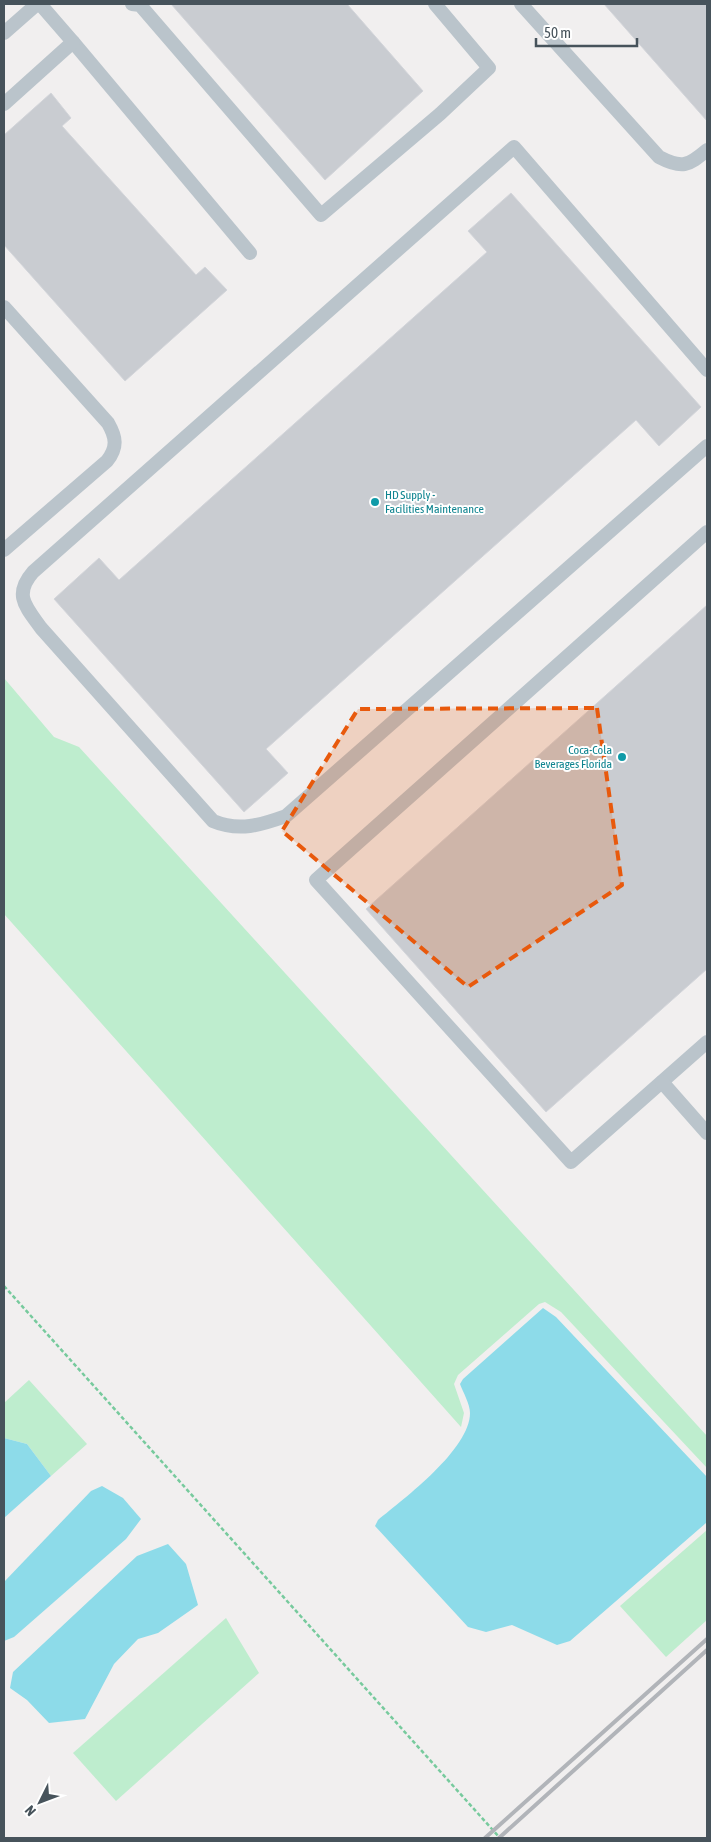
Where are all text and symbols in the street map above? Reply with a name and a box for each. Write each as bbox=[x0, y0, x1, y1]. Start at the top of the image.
scale bar bbox=[536, 15, 637, 47]
text: 50 m bbox=[544, 24, 571, 41]
place label: HD Supply - Facilities Maintenance bbox=[385, 488, 484, 516]
marker: HD Supply - Facilities Maintenance bbox=[369, 496, 381, 508]
place label: Coca-Cola Beverages Florida bbox=[534, 743, 612, 771]
marker: Coca-Cola Beverages Florida bbox=[616, 751, 628, 763]
north arrow bbox=[15, 1777, 65, 1827]
text: N bbox=[22, 1802, 39, 1819]

